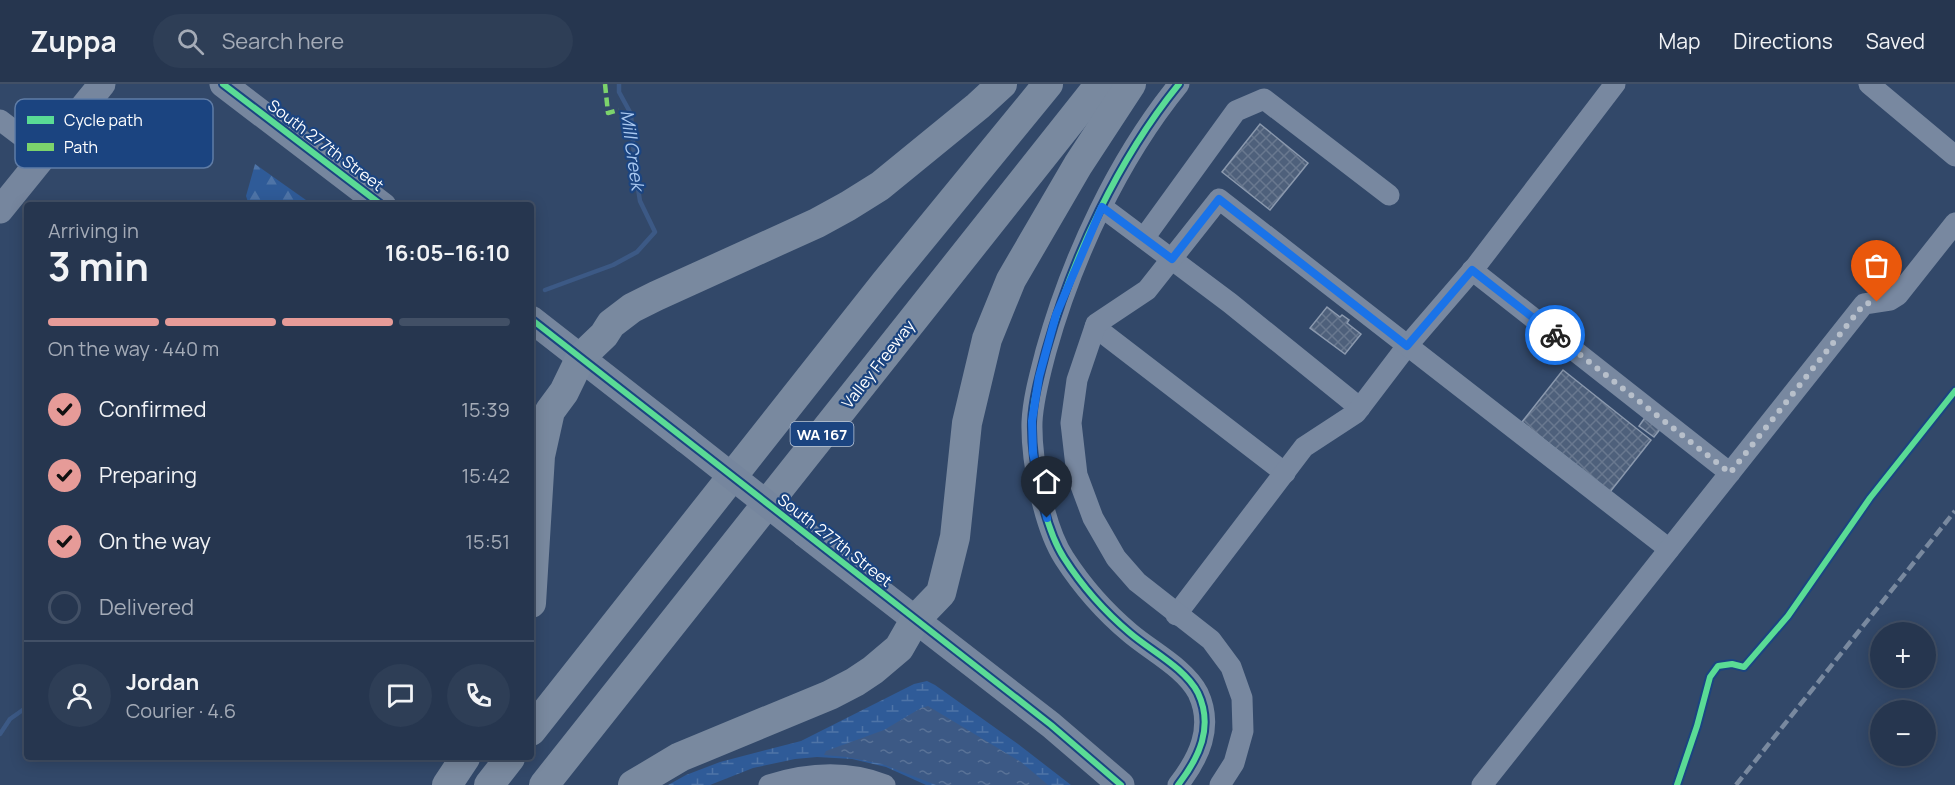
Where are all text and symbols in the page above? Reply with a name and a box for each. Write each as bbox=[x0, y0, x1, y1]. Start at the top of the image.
search box bbox=[153, 14, 573, 68]
text: Zuppa bbox=[30, 22, 117, 60]
icon: search bbox=[174, 25, 207, 58]
text: Search here bbox=[222, 26, 344, 56]
text: Map bbox=[1659, 27, 1700, 55]
text: Directions bbox=[1733, 27, 1833, 55]
text: Saved bbox=[1866, 27, 1925, 55]
street label: South 277th Street bbox=[264, 94, 388, 196]
legend bbox=[15, 99, 213, 168]
water label: Mill Creek bbox=[616, 108, 651, 195]
text: Cycle path bbox=[64, 109, 143, 131]
text: Path bbox=[64, 136, 98, 158]
text: Arriving in bbox=[48, 217, 139, 244]
text: 16:05–16:10 bbox=[385, 238, 510, 268]
text: 3 min bbox=[48, 239, 149, 293]
pin bbox=[1851, 240, 1902, 302]
icon: bag bbox=[1860, 249, 1893, 282]
courier bbox=[1525, 305, 1585, 365]
street label: Valley Freeway bbox=[836, 315, 920, 413]
icon: bike bbox=[1539, 319, 1572, 352]
text: On the way · 440 m bbox=[48, 335, 219, 362]
icon: check bbox=[48, 393, 81, 426]
text: Confirmed bbox=[99, 394, 207, 424]
text: 15:39 bbox=[461, 396, 510, 423]
road number: WA 167 bbox=[790, 422, 854, 446]
pin bbox=[1021, 456, 1072, 518]
icon: check bbox=[48, 459, 81, 492]
text: Preparing bbox=[99, 460, 197, 490]
text: 15:42 bbox=[461, 462, 510, 489]
icon: home bbox=[1030, 465, 1063, 498]
street label: South 277th Street bbox=[773, 488, 897, 592]
icon: check bbox=[48, 525, 81, 558]
text: On the way bbox=[99, 526, 211, 556]
text: 15:51 bbox=[465, 528, 510, 555]
text: Delivered bbox=[99, 592, 194, 622]
map controls bbox=[1870, 622, 1936, 766]
button: + bbox=[1870, 622, 1936, 688]
button: person bbox=[48, 664, 111, 727]
button: chat bbox=[369, 664, 432, 727]
button: phone bbox=[447, 664, 510, 727]
text: Jordan bbox=[126, 667, 199, 697]
text: Courier · 4.6 bbox=[126, 697, 236, 724]
button: − bbox=[1870, 700, 1936, 766]

